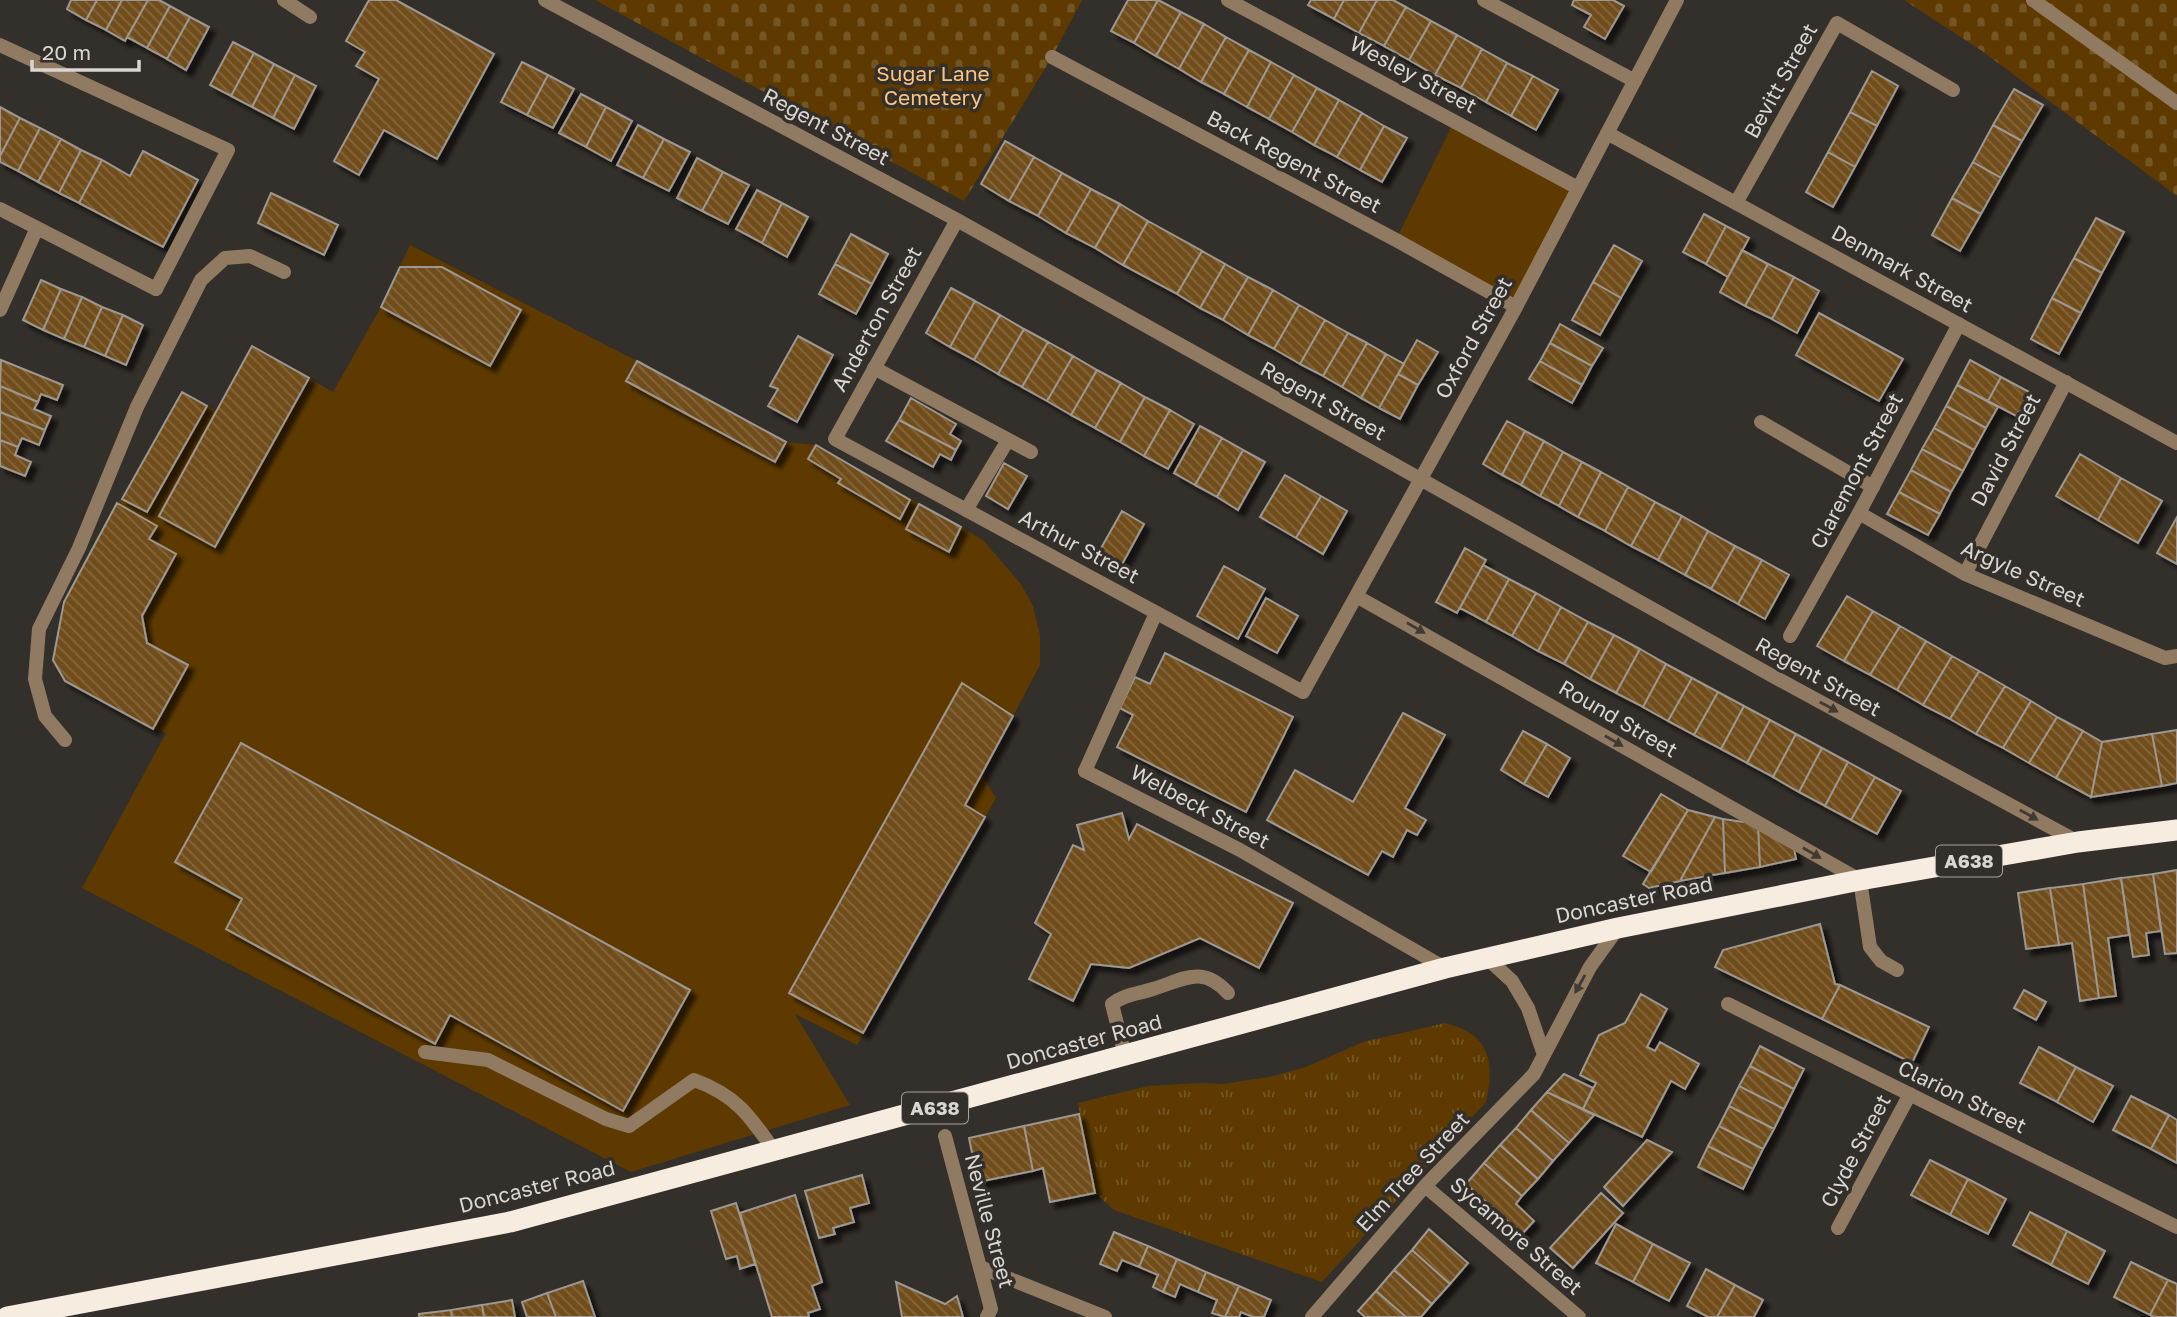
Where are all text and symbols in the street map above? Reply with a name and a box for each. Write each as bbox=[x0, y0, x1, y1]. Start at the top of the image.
street label: Bevitt Street bbox=[1738, 19, 1822, 142]
scale bar bbox=[32, 28, 138, 72]
street label: Wesley Street bbox=[1346, 30, 1481, 118]
text: 20 m bbox=[42, 39, 91, 65]
park label: Sugar Lane Cemetery bbox=[876, 60, 990, 110]
street label: Regent Street bbox=[759, 82, 894, 170]
street label: Back Regent Street bbox=[1203, 104, 1386, 218]
street label: Denmark Street bbox=[1827, 219, 1978, 318]
street label: Anderton Street bbox=[825, 241, 927, 396]
street label: Oxford Street bbox=[1429, 272, 1517, 403]
street label: Regent Street bbox=[1256, 355, 1391, 445]
street label: Claremont Street bbox=[1804, 388, 1908, 553]
street label: David Street bbox=[1965, 389, 2046, 510]
street label: Arthur Street bbox=[1015, 504, 1144, 589]
street label: Argyle Street bbox=[1957, 534, 2089, 612]
one-way arrow bbox=[1406, 622, 1425, 634]
street label: Regent Street bbox=[1751, 631, 1886, 721]
street label: Round Street bbox=[1555, 674, 1682, 763]
one-way arrow bbox=[1819, 701, 1839, 713]
one-way arrow bbox=[1604, 735, 1623, 747]
street label: Welbeck Street bbox=[1126, 758, 1275, 854]
one-way arrow bbox=[2019, 810, 2039, 821]
road number: A638 bbox=[1936, 846, 2002, 876]
one-way arrow bbox=[1802, 847, 1821, 859]
street label: Doncaster Road bbox=[1553, 870, 1715, 928]
one-way arrow bbox=[1574, 975, 1586, 994]
street label: Doncaster Road bbox=[1003, 1008, 1164, 1074]
street label: Clarion Street bbox=[1894, 1054, 2031, 1138]
street label: Clyde Street bbox=[1814, 1089, 1896, 1212]
road number: A638 bbox=[902, 1092, 968, 1124]
street label: Elm Tree Street bbox=[1350, 1106, 1474, 1237]
street label: Neville Street bbox=[960, 1151, 1020, 1291]
street label: Doncaster Road bbox=[456, 1154, 618, 1218]
street label: Sycamore Street bbox=[1445, 1171, 1588, 1300]

